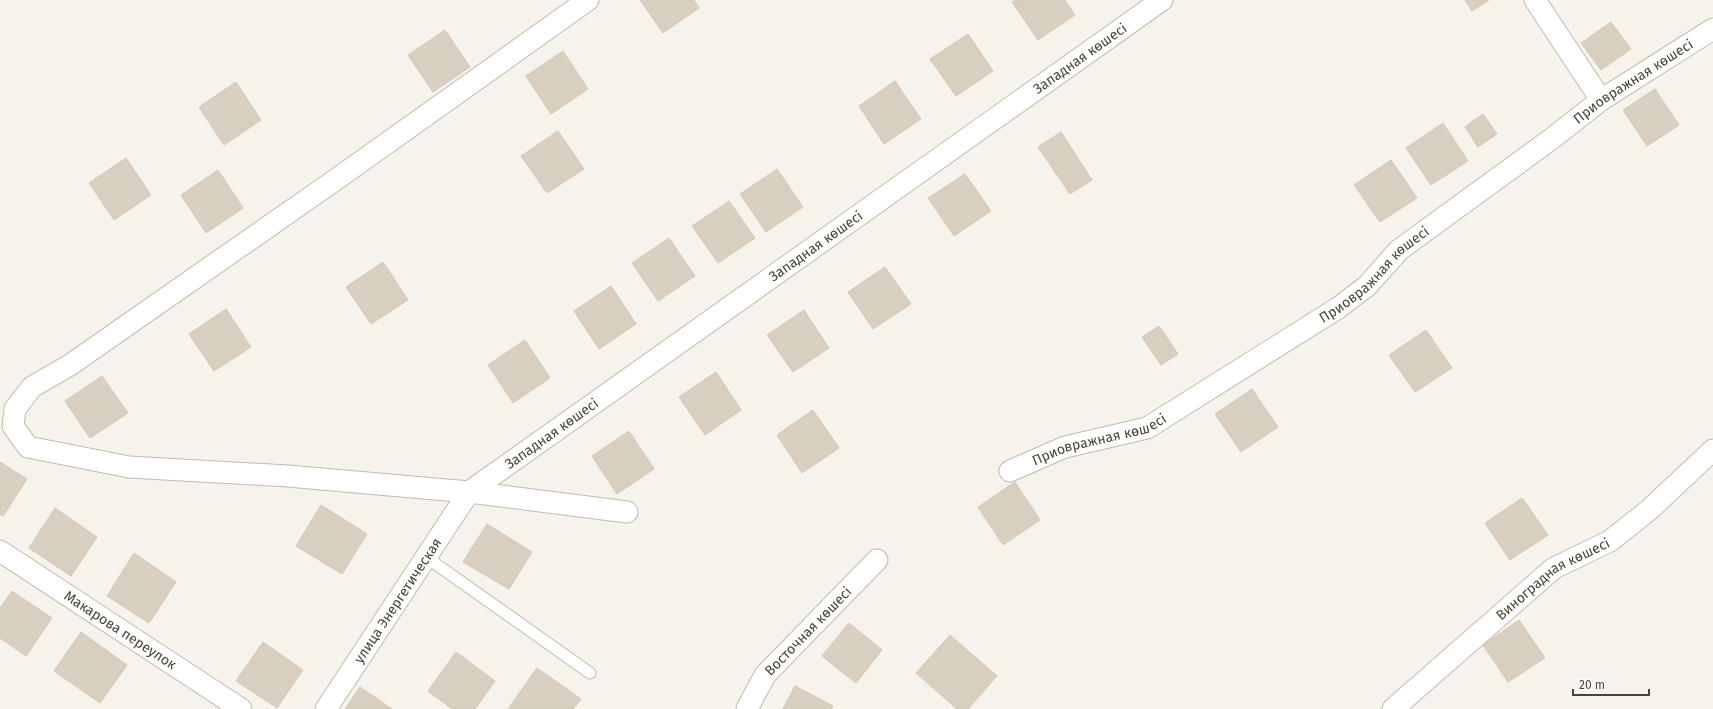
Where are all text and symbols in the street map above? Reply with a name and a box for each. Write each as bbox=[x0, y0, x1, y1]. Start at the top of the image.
street label: Западная көшесі bbox=[1030, 20, 1130, 98]
street label: Приовражная көшесі bbox=[1570, 36, 1696, 128]
street label: Западная көшесі bbox=[766, 207, 866, 285]
street label: Приовражная көшесі bbox=[1316, 223, 1432, 327]
street label: Западная көшесі bbox=[502, 395, 602, 473]
street label: Приовражная көшесі bbox=[1030, 410, 1170, 469]
street label: Виноградная көшесі bbox=[1493, 534, 1612, 624]
street label: улица Энергетическая bbox=[350, 535, 445, 667]
street label: Восточная көшесі bbox=[761, 583, 855, 679]
street label: Макарова переулок bbox=[61, 587, 180, 674]
scale bar bbox=[1573, 671, 1649, 697]
text: 20 m bbox=[1579, 678, 1605, 692]

